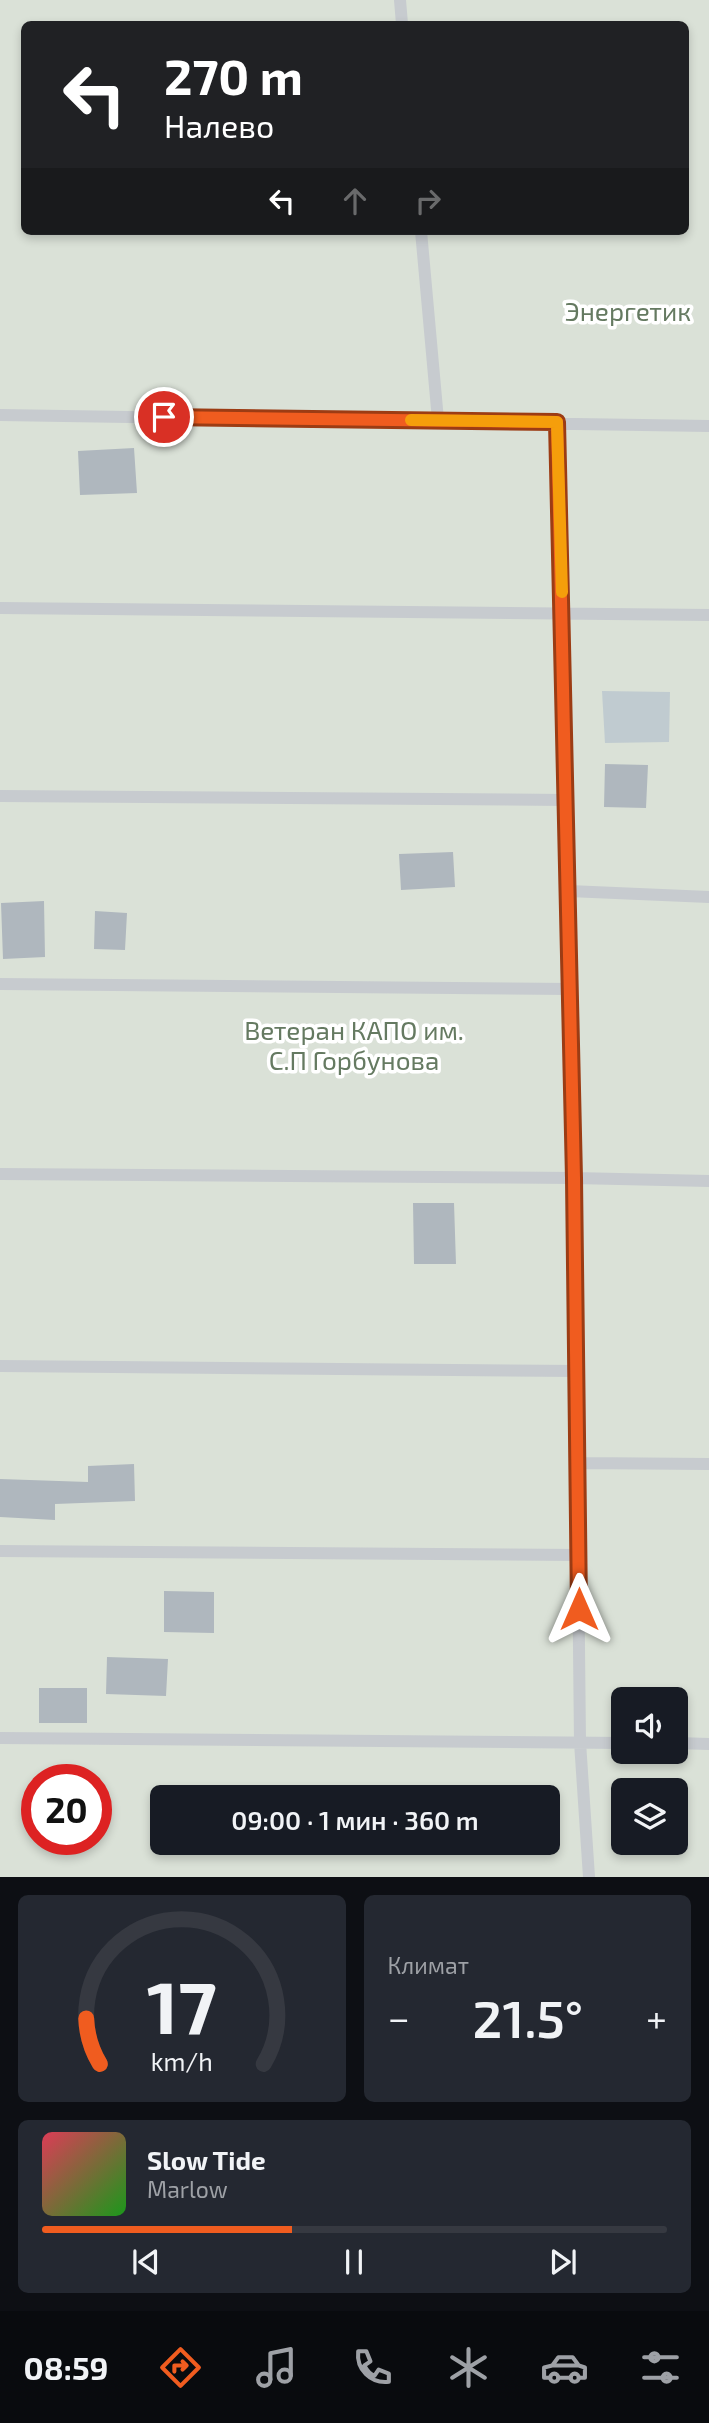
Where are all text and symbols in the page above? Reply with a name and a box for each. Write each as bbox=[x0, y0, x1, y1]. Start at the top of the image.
text: 270 m bbox=[164, 46, 303, 105]
icon: left bbox=[49, 49, 140, 140]
text: Налево bbox=[164, 106, 274, 144]
icon: left bbox=[263, 182, 301, 220]
icon: ahead bbox=[336, 182, 374, 220]
icon: right bbox=[409, 182, 447, 220]
park label: Энергетик bbox=[565, 295, 691, 326]
pin bbox=[134, 387, 194, 447]
icon: arrive bbox=[145, 398, 183, 436]
park label: Ветеран КАПО им. С.П Горбунова bbox=[244, 1014, 464, 1076]
position arrow bbox=[542, 1572, 616, 1646]
map controls bbox=[611, 1687, 688, 1855]
button: sound bbox=[611, 1687, 688, 1764]
speed limit sign: 20 bbox=[21, 1764, 112, 1855]
button: layers bbox=[611, 1778, 688, 1855]
text: 09:00 · 1 мин · 360 m bbox=[231, 1804, 479, 1835]
text: Климат bbox=[388, 1951, 469, 1979]
text: 17 bbox=[147, 1962, 217, 2050]
text: 21.5° bbox=[473, 1986, 583, 2048]
text: − bbox=[388, 1994, 410, 2040]
text: + bbox=[646, 1994, 667, 2040]
text: km/h bbox=[151, 2046, 213, 2076]
text: Slow Tide bbox=[147, 2144, 266, 2175]
text: Marlow bbox=[147, 2175, 228, 2203]
icon: previous bbox=[127, 2243, 165, 2281]
icon: pause bbox=[335, 2243, 373, 2281]
icon: next bbox=[544, 2243, 582, 2281]
icon: directions bbox=[156, 2343, 205, 2392]
icon: music bbox=[252, 2343, 301, 2392]
icon: phone bbox=[348, 2343, 397, 2392]
icon: climate bbox=[444, 2343, 493, 2392]
icon: car bbox=[540, 2343, 589, 2392]
icon: filters bbox=[636, 2343, 685, 2392]
text: 08:59 bbox=[24, 2348, 108, 2386]

